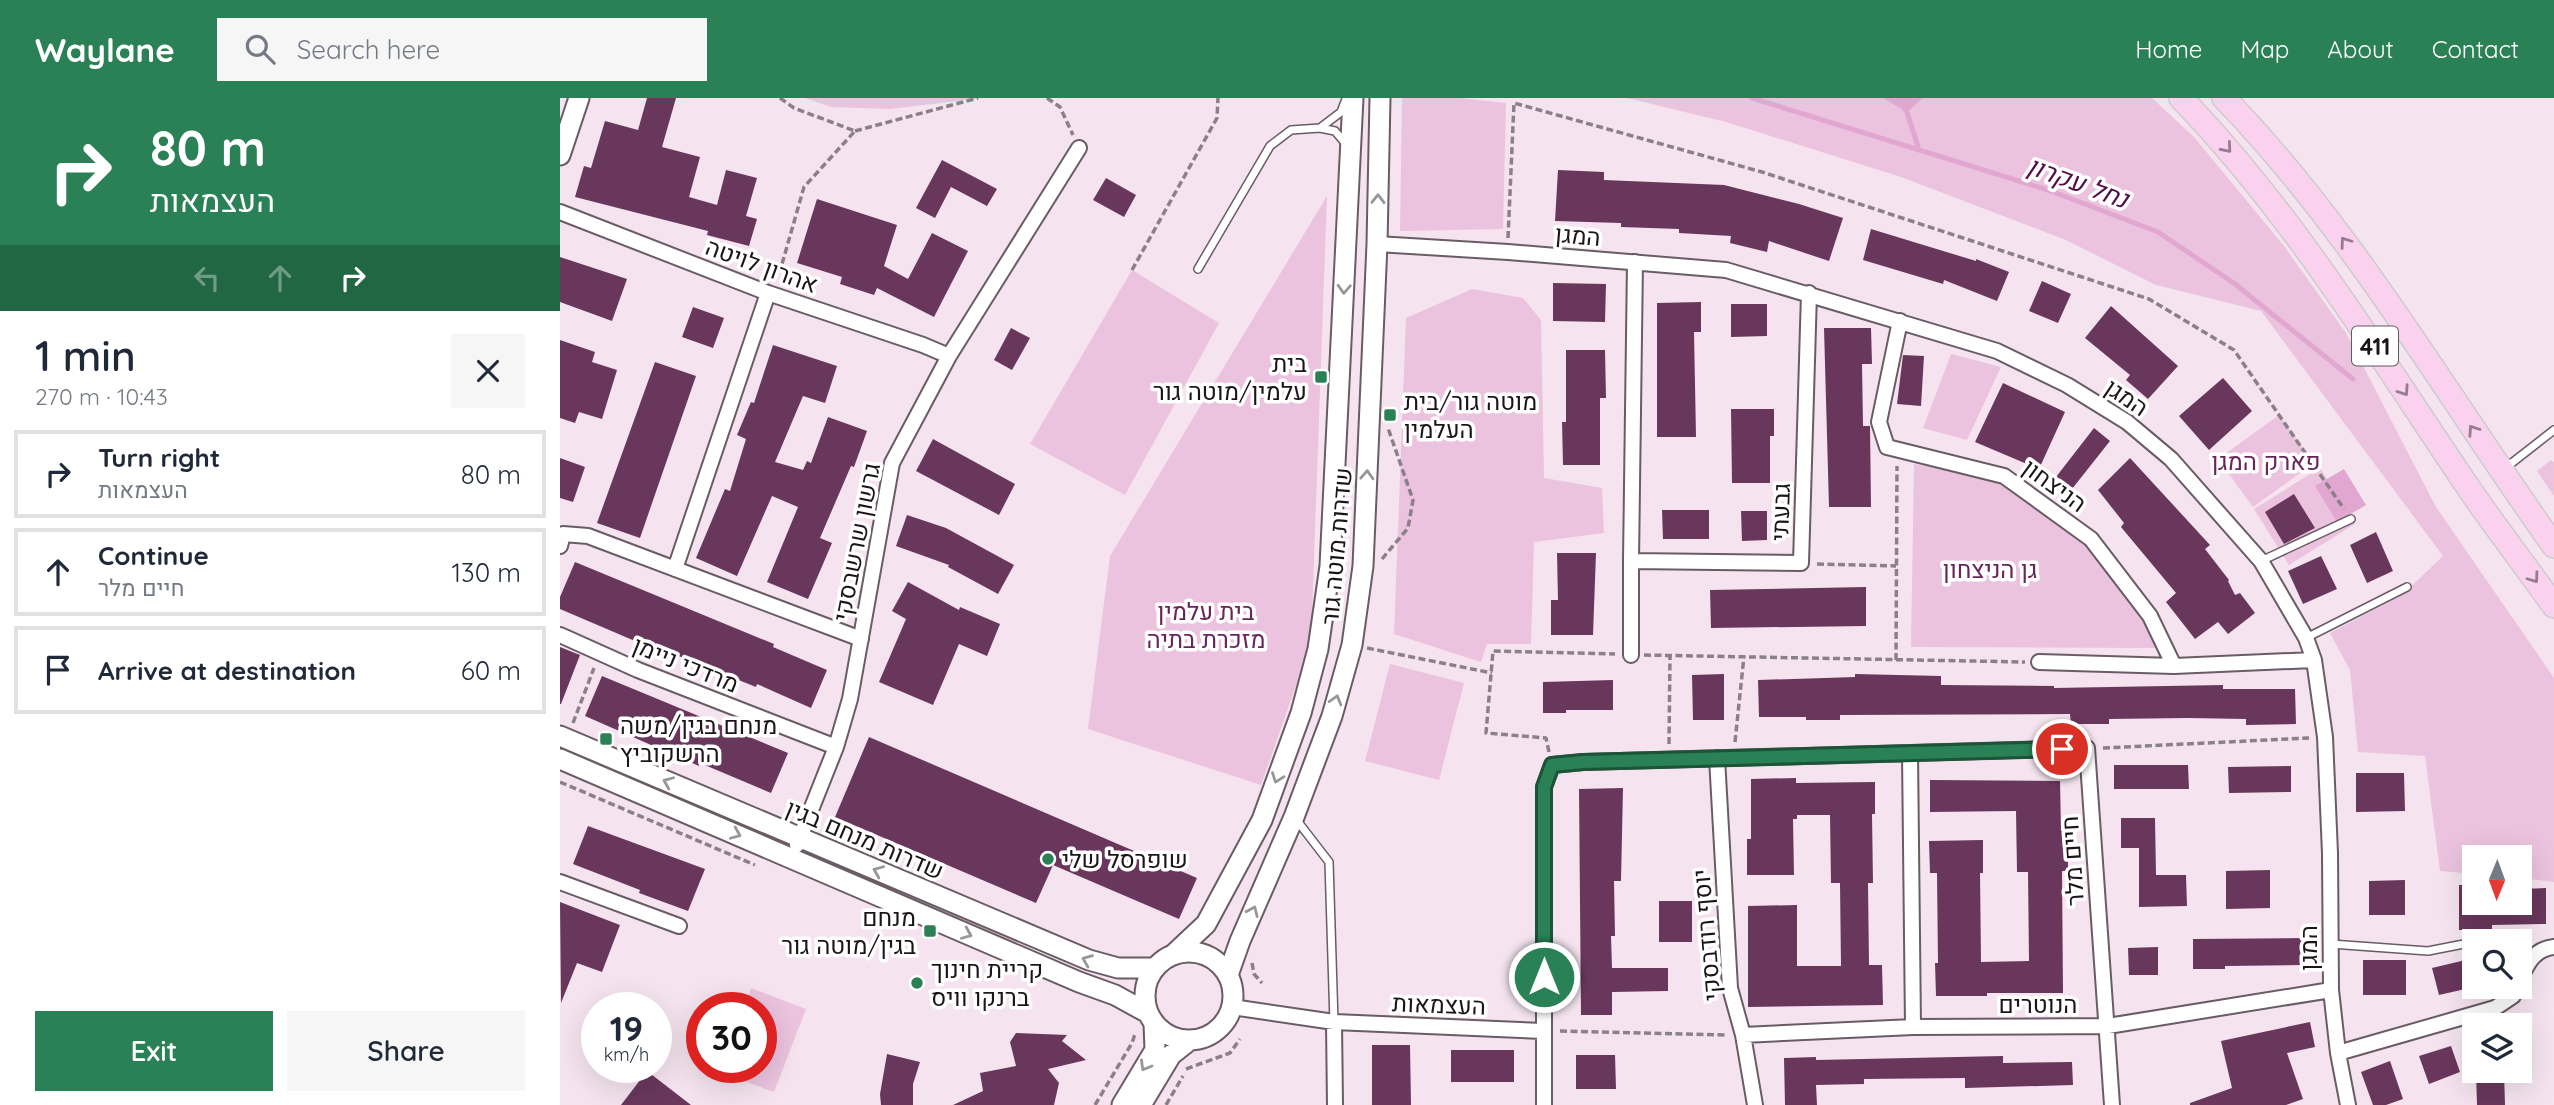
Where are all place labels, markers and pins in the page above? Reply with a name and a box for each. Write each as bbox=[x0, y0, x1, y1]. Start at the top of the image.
place label: בית עלמין/מוטה גור bbox=[1153, 348, 1307, 406]
marker: בית עלמין/מוטה גור bbox=[1313, 369, 1329, 385]
place label: מוטה גור/בית העלמין bbox=[1404, 386, 1537, 444]
marker: מוטה גור/בית העלמין bbox=[1382, 407, 1398, 423]
place label: מנחם בגין/משה הרשקוביץ bbox=[620, 710, 777, 768]
pin bbox=[2032, 719, 2092, 779]
marker: מנחם בגין/משה הרשקוביץ bbox=[598, 731, 614, 747]
place label: שופרסל שלי bbox=[1062, 844, 1188, 874]
marker: שופרסל שלי bbox=[1040, 851, 1056, 867]
place label: מנחם בגין/מוטה גור bbox=[782, 902, 916, 960]
marker: מנחם בגין/מוטה גור bbox=[922, 923, 938, 939]
place label: קריית חינוך ברנקו וויס bbox=[931, 954, 1043, 1012]
marker: קריית חינוך ברנקו וויס bbox=[909, 975, 925, 991]

